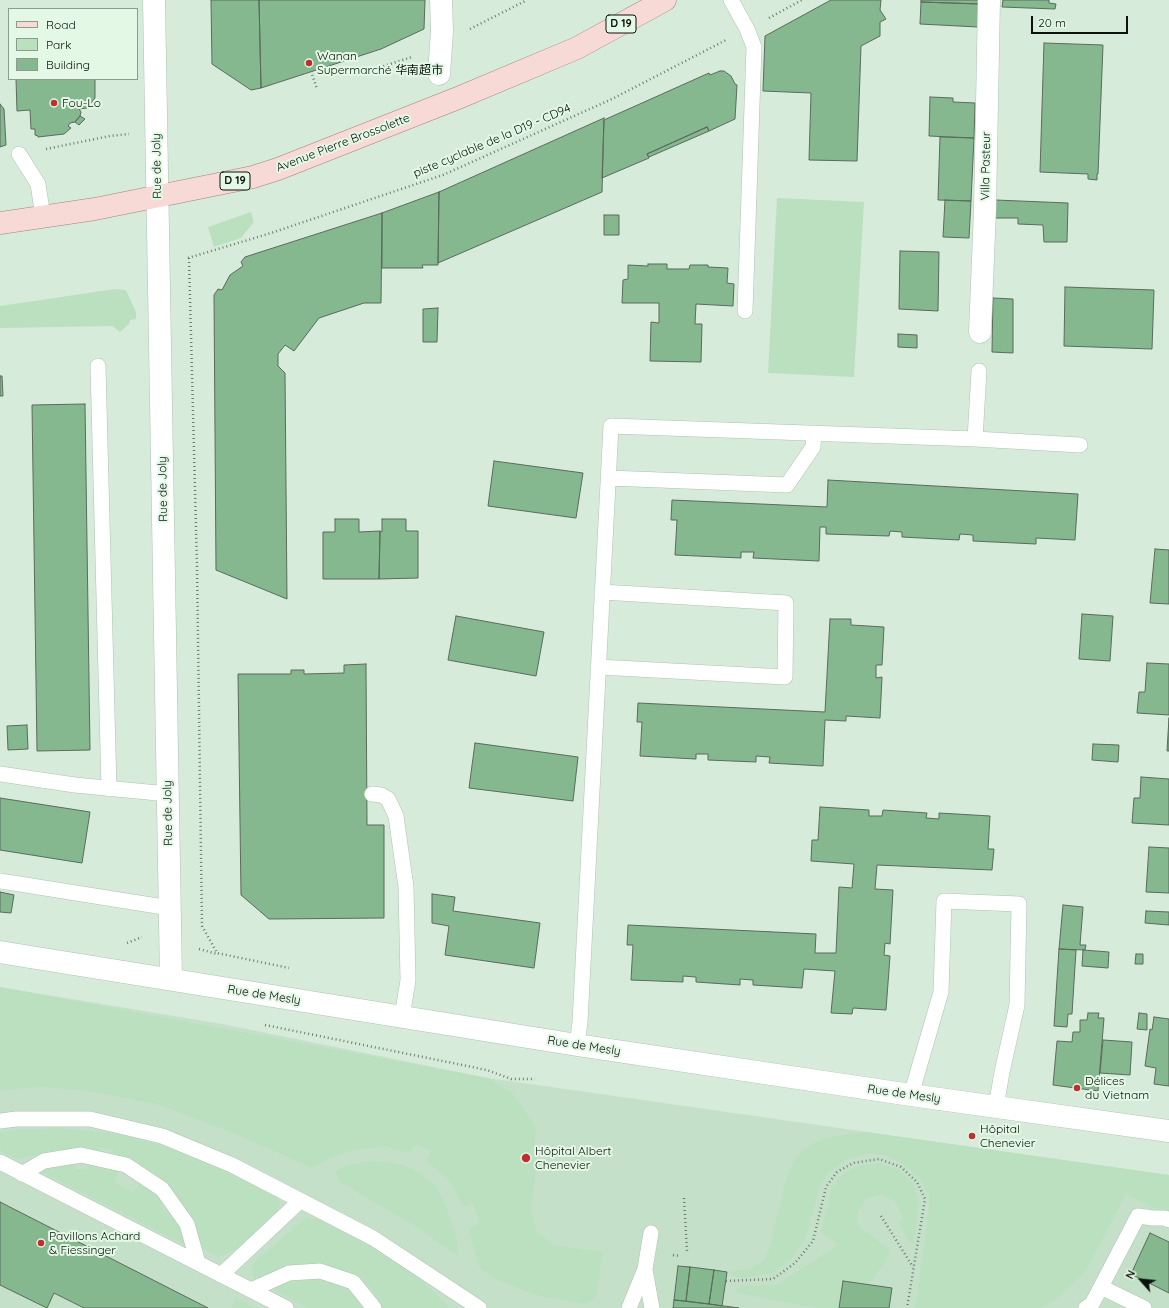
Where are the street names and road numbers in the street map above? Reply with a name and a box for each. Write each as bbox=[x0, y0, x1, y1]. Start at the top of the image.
road number: D 19 bbox=[606, 15, 636, 33]
street label: piste cyclable de la D19 - CD94 bbox=[411, 101, 573, 181]
street label: Avenue Pierre Brossolette bbox=[274, 111, 412, 175]
street label: Villa Pasteur bbox=[978, 131, 994, 201]
street label: Rue de Joly bbox=[149, 133, 165, 199]
road number: D 19 bbox=[220, 172, 250, 190]
street label: Rue de Joly bbox=[155, 456, 171, 522]
street label: Rue de Joly bbox=[160, 780, 176, 846]
street label: Rue de Mesly bbox=[226, 982, 302, 1008]
street label: Rue de Mesly bbox=[546, 1033, 622, 1059]
street label: Rue de Mesly bbox=[866, 1082, 942, 1106]

